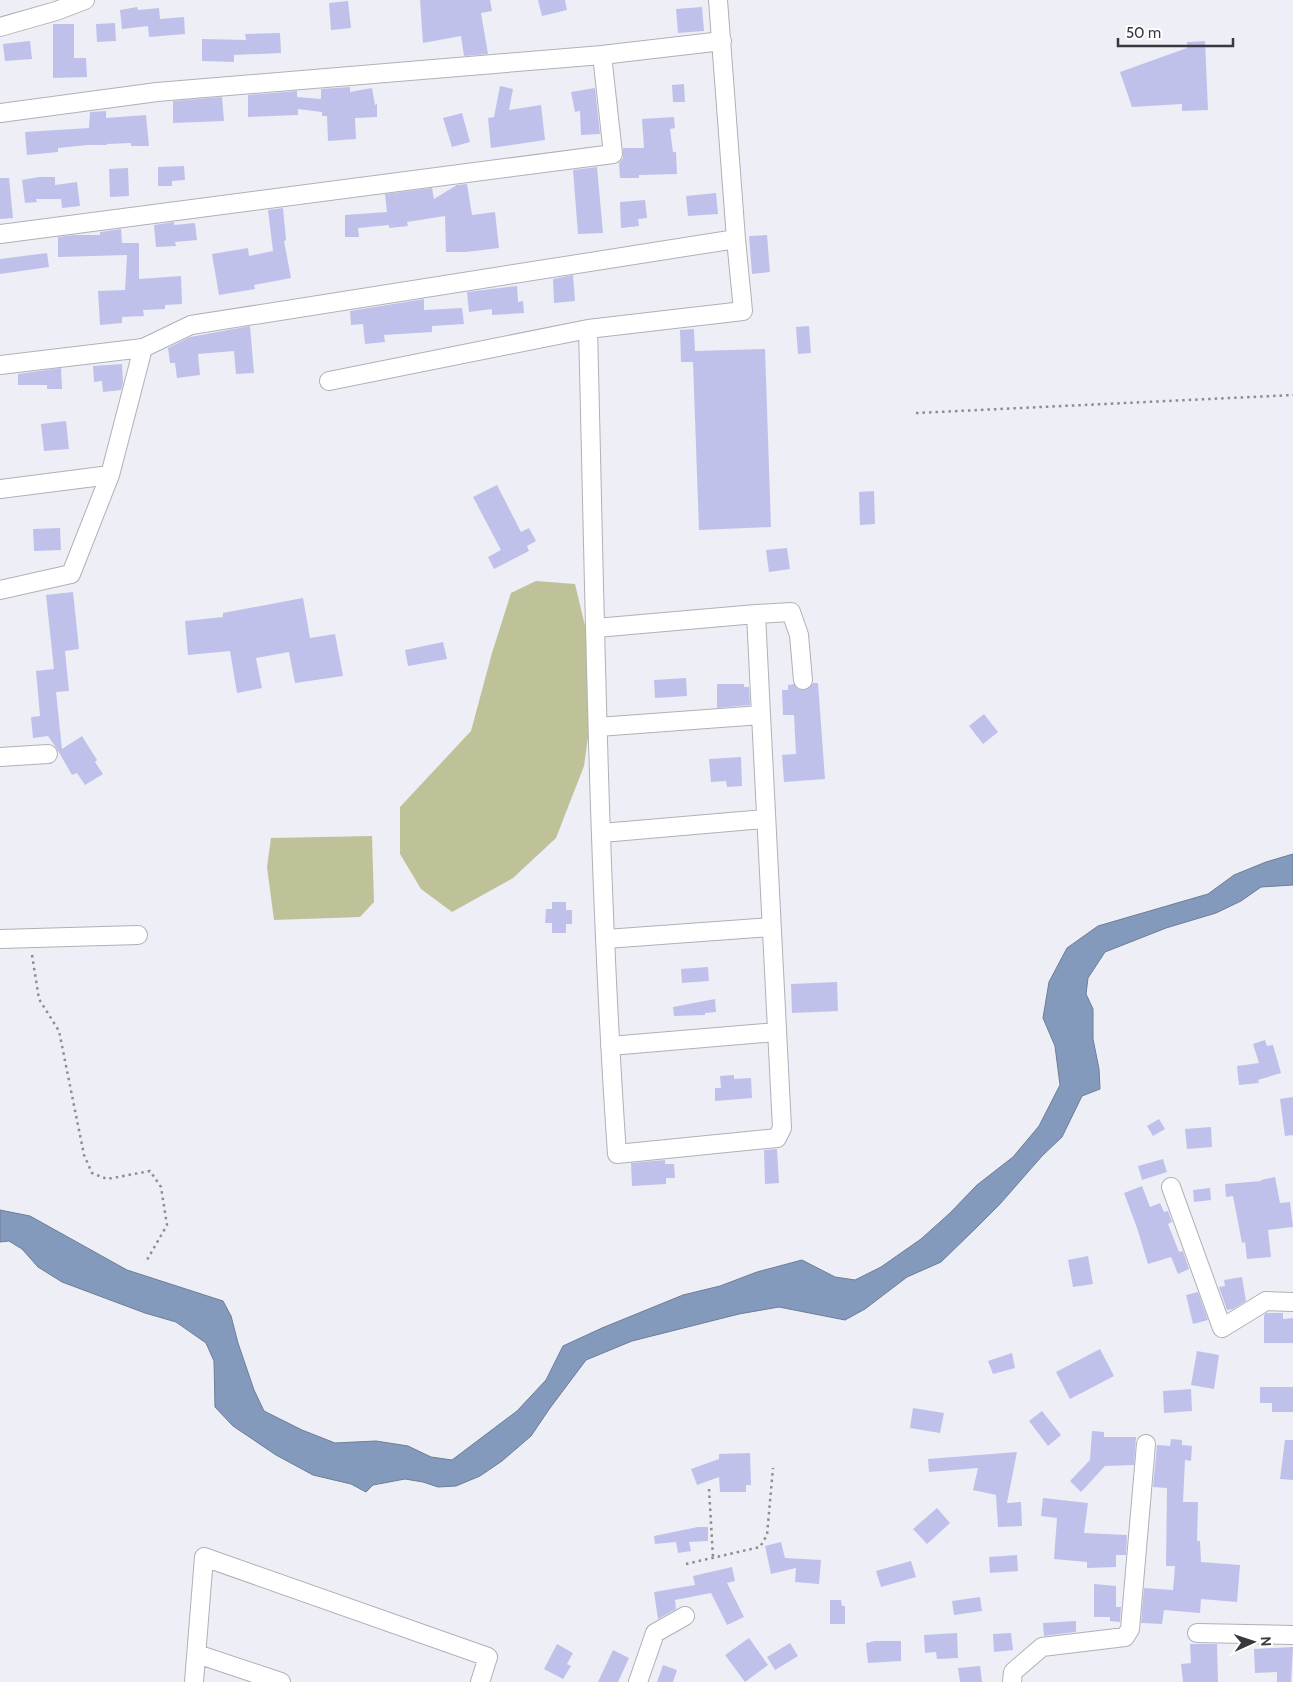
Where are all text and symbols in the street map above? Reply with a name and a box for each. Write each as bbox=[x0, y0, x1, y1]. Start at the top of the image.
scale bar bbox=[1118, 15, 1233, 47]
text: 50 m bbox=[1126, 24, 1161, 42]
north arrow bbox=[1228, 1617, 1278, 1667]
text: N bbox=[1257, 1636, 1275, 1647]

